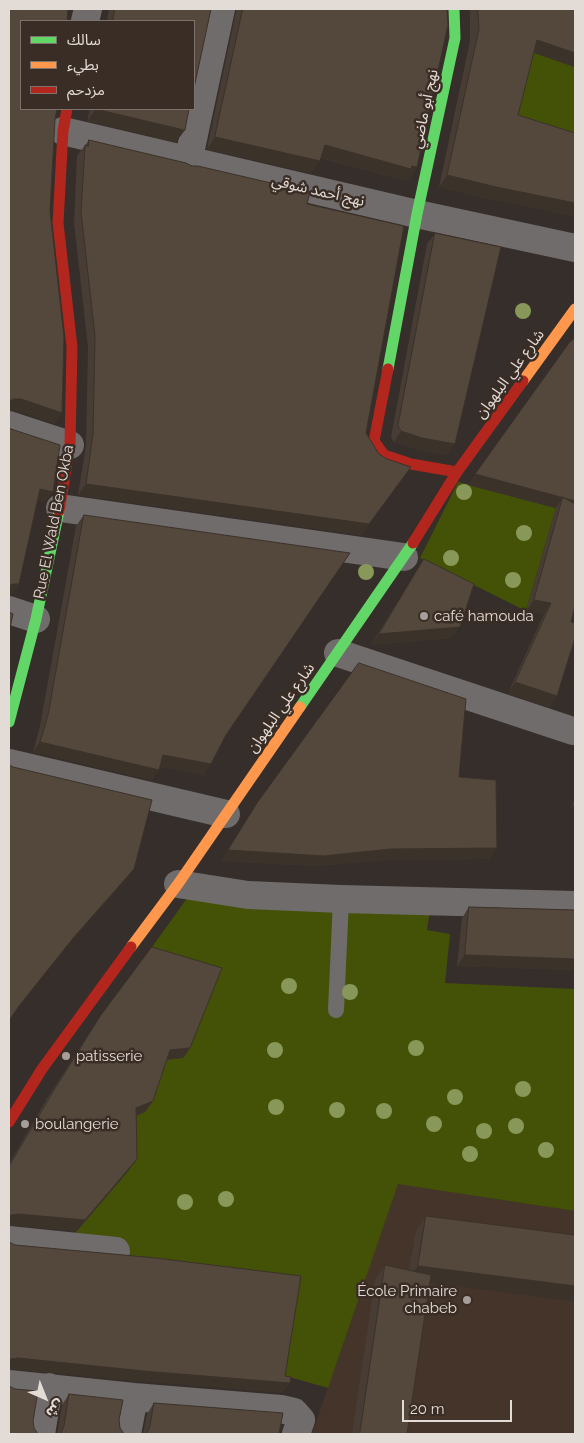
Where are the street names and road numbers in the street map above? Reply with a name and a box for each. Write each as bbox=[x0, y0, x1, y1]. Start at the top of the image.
street label: نهج أبو ماضي bbox=[408, 68, 442, 150]
street label: نهج أحمد شوقي bbox=[270, 172, 366, 210]
street label: شارع علي البلهوان bbox=[472, 326, 548, 422]
street label: Rue El Wald Ben Okba bbox=[30, 443, 78, 601]
street label: شارع علي البلهوان bbox=[243, 660, 319, 756]

